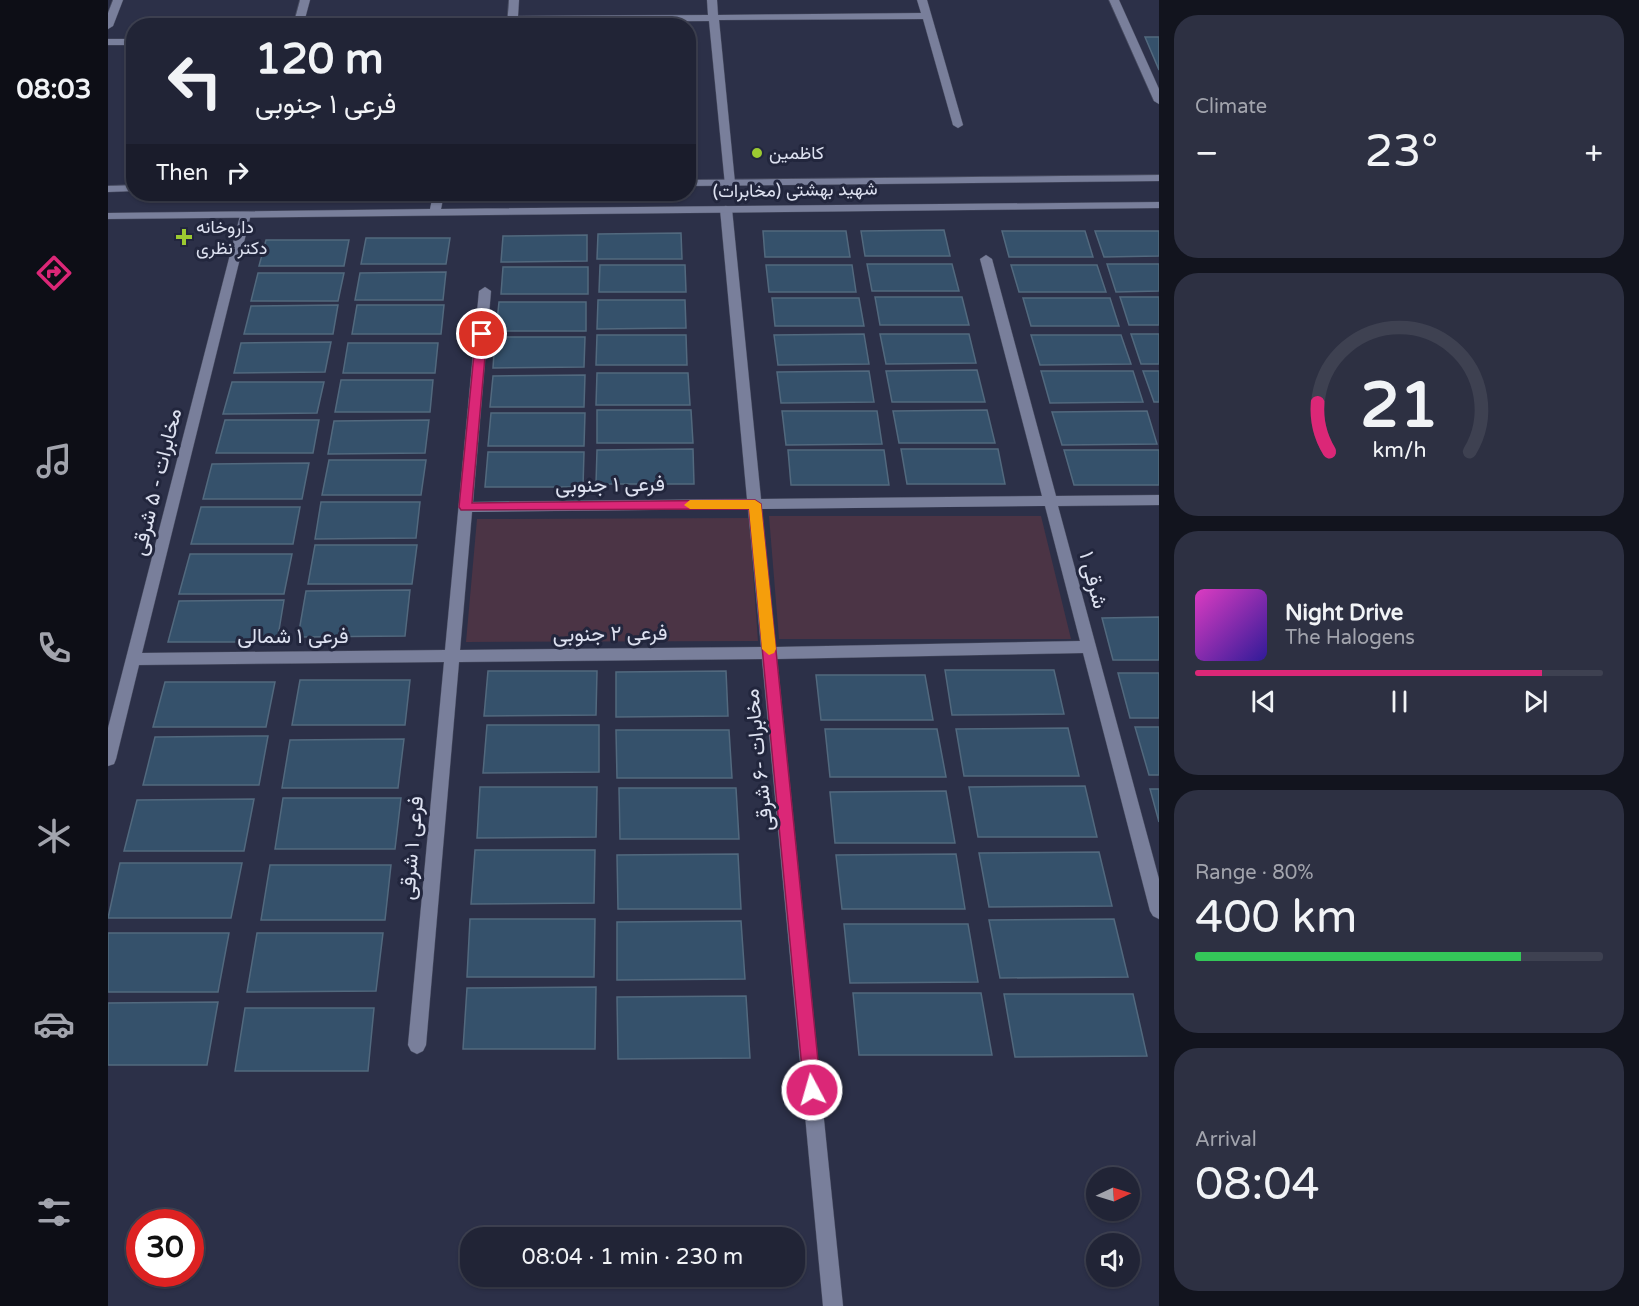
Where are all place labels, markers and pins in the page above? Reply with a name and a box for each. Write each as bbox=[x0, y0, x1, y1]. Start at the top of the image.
place label: کاظمین bbox=[769, 142, 824, 164]
marker: کاظمین bbox=[750, 146, 764, 160]
place label: داروخانه دکتر نظری bbox=[196, 216, 267, 259]
marker: داروخانه دکتر نظری bbox=[177, 230, 191, 244]
pin bbox=[456, 308, 507, 359]

